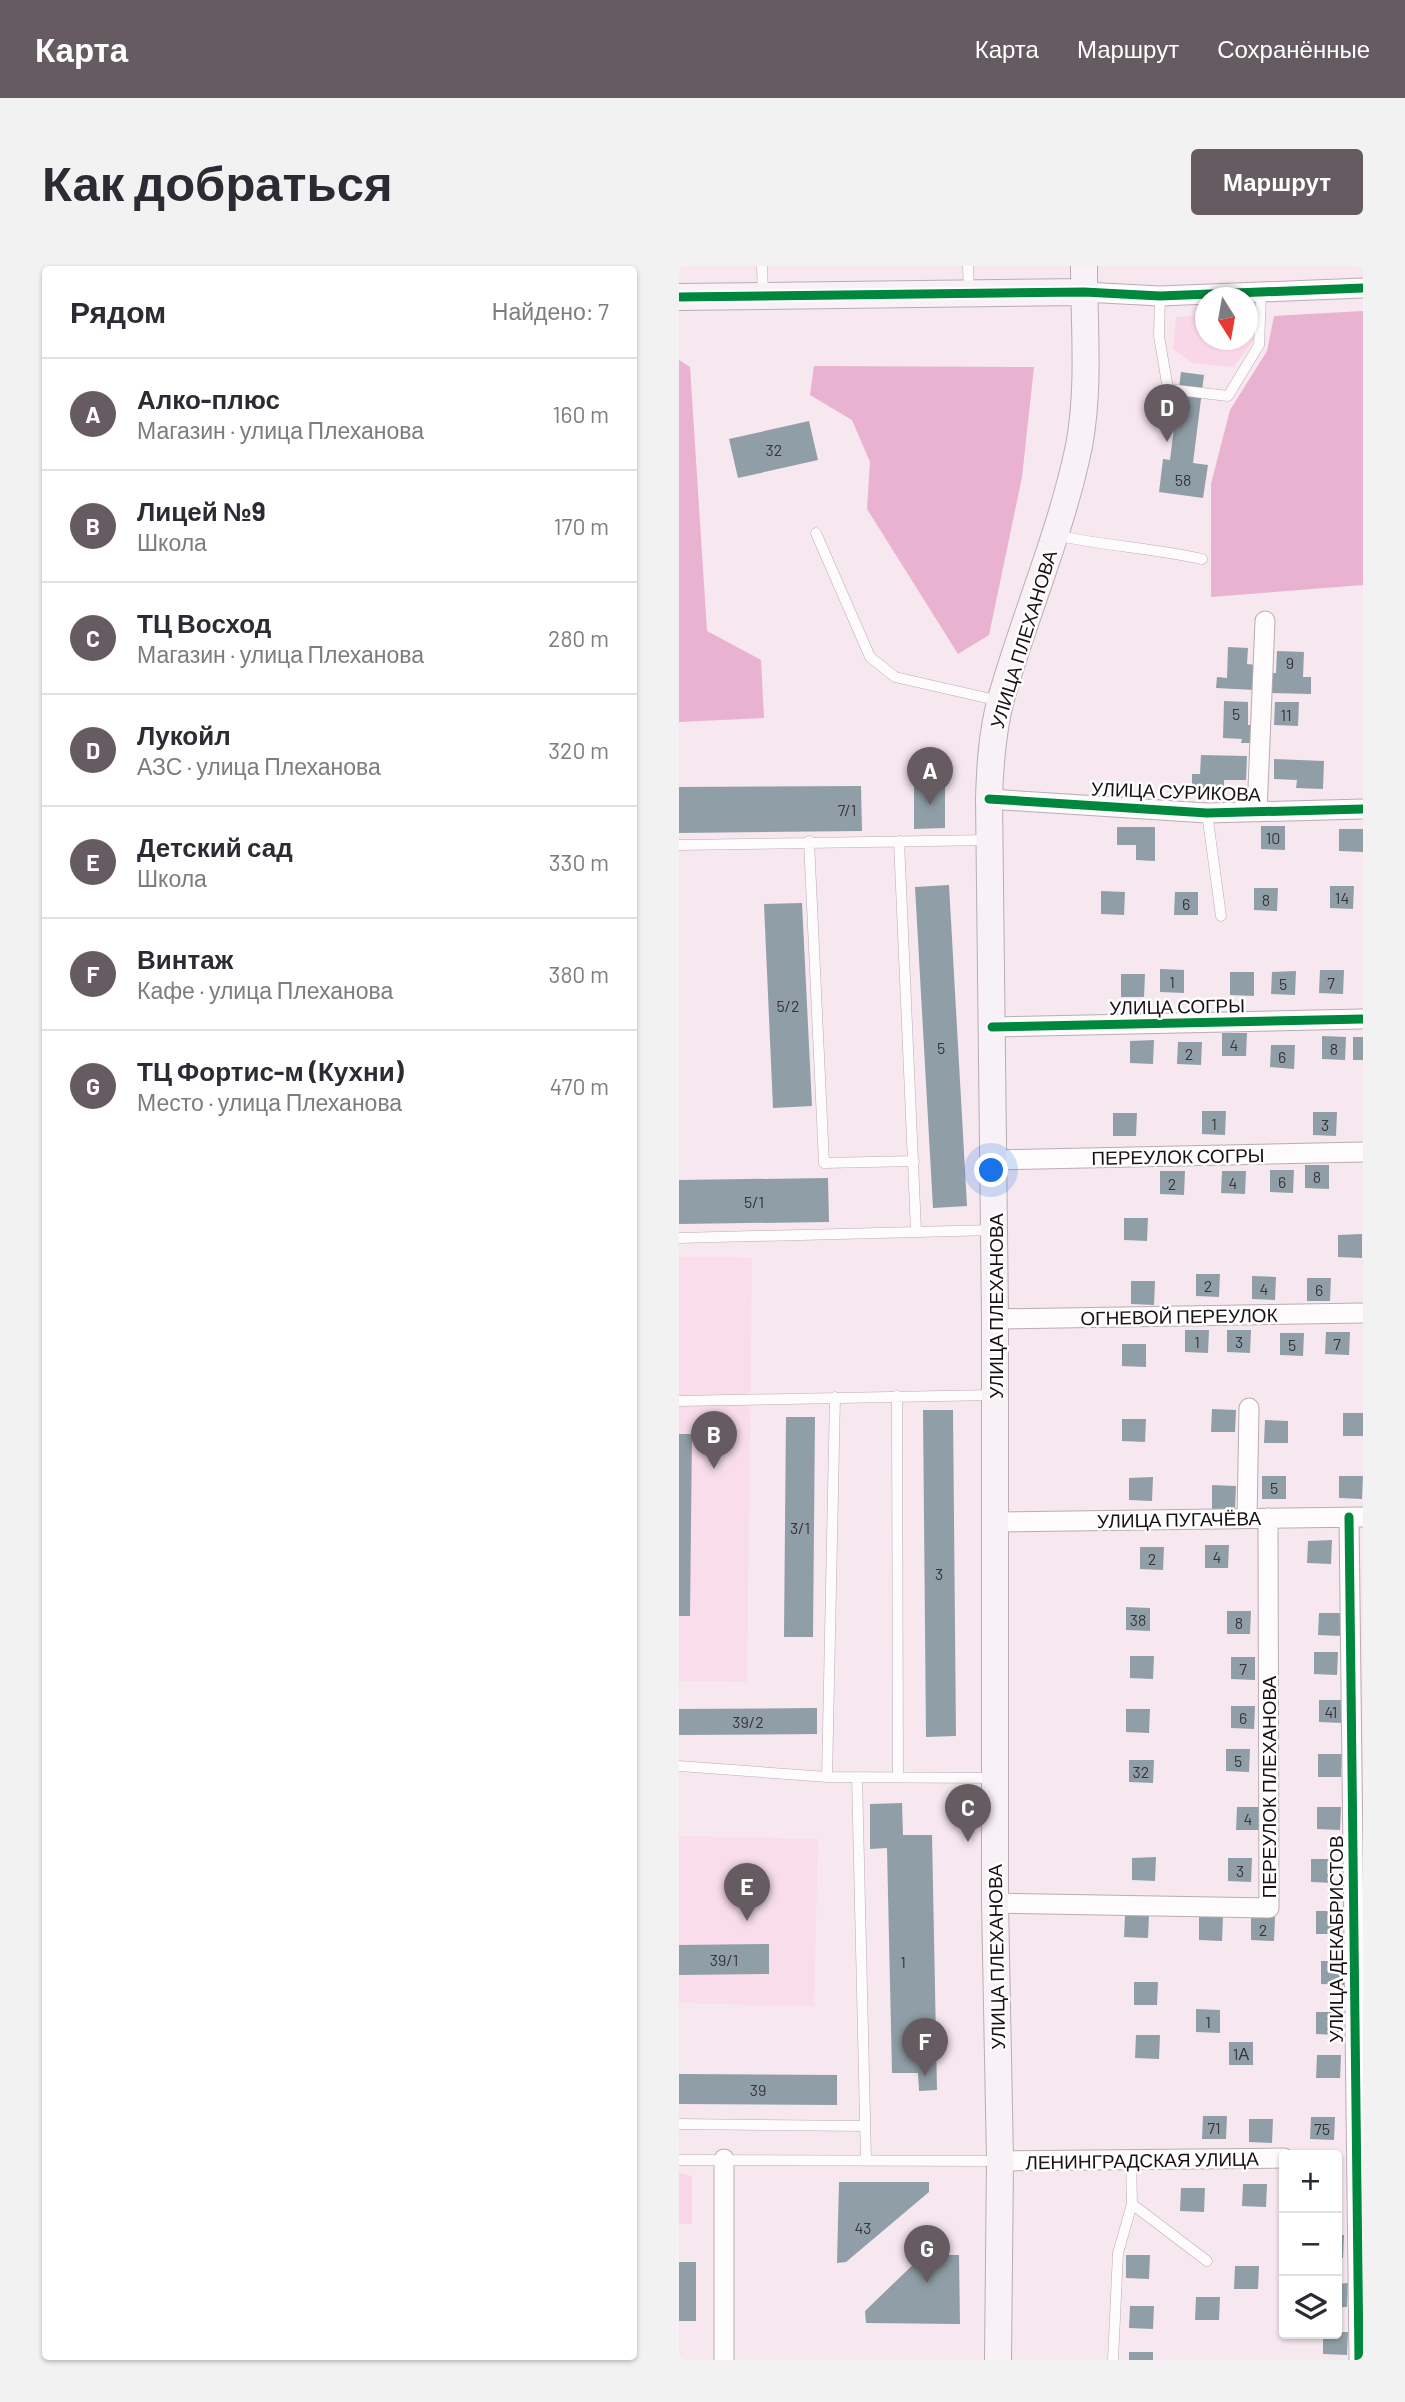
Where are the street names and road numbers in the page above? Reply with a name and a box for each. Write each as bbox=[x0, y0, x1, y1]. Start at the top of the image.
street label: УЛИЦА ПЛЕХАНОВА bbox=[985, 547, 1061, 731]
street label: УЛИЦА СУРИКОВА bbox=[1091, 777, 1262, 805]
street label: УЛИЦА СОГРЫ bbox=[1109, 993, 1245, 1019]
street label: ПЕРЕУЛОК СОГРЫ bbox=[1091, 1143, 1265, 1169]
street label: УЛИЦА ПЛЕХАНОВА bbox=[984, 1213, 1007, 1399]
street label: ОГНЕВОЙ ПЕРЕУЛОК bbox=[1080, 1303, 1278, 1329]
street label: УЛИЦА ПУГАЧЁВА bbox=[1097, 1506, 1262, 1532]
street label: ПЕРЕУЛОК ПЛЕХАНОВА bbox=[1257, 1675, 1280, 1898]
street label: УЛИЦА ДЕКАБРИСТОВ bbox=[1324, 1835, 1347, 2043]
street label: УЛИЦА ПЛЕХАНОВА bbox=[983, 1864, 1009, 2050]
street label: ЛЕНИНГРАДСКАЯ УЛИЦА bbox=[1025, 2146, 1259, 2174]

